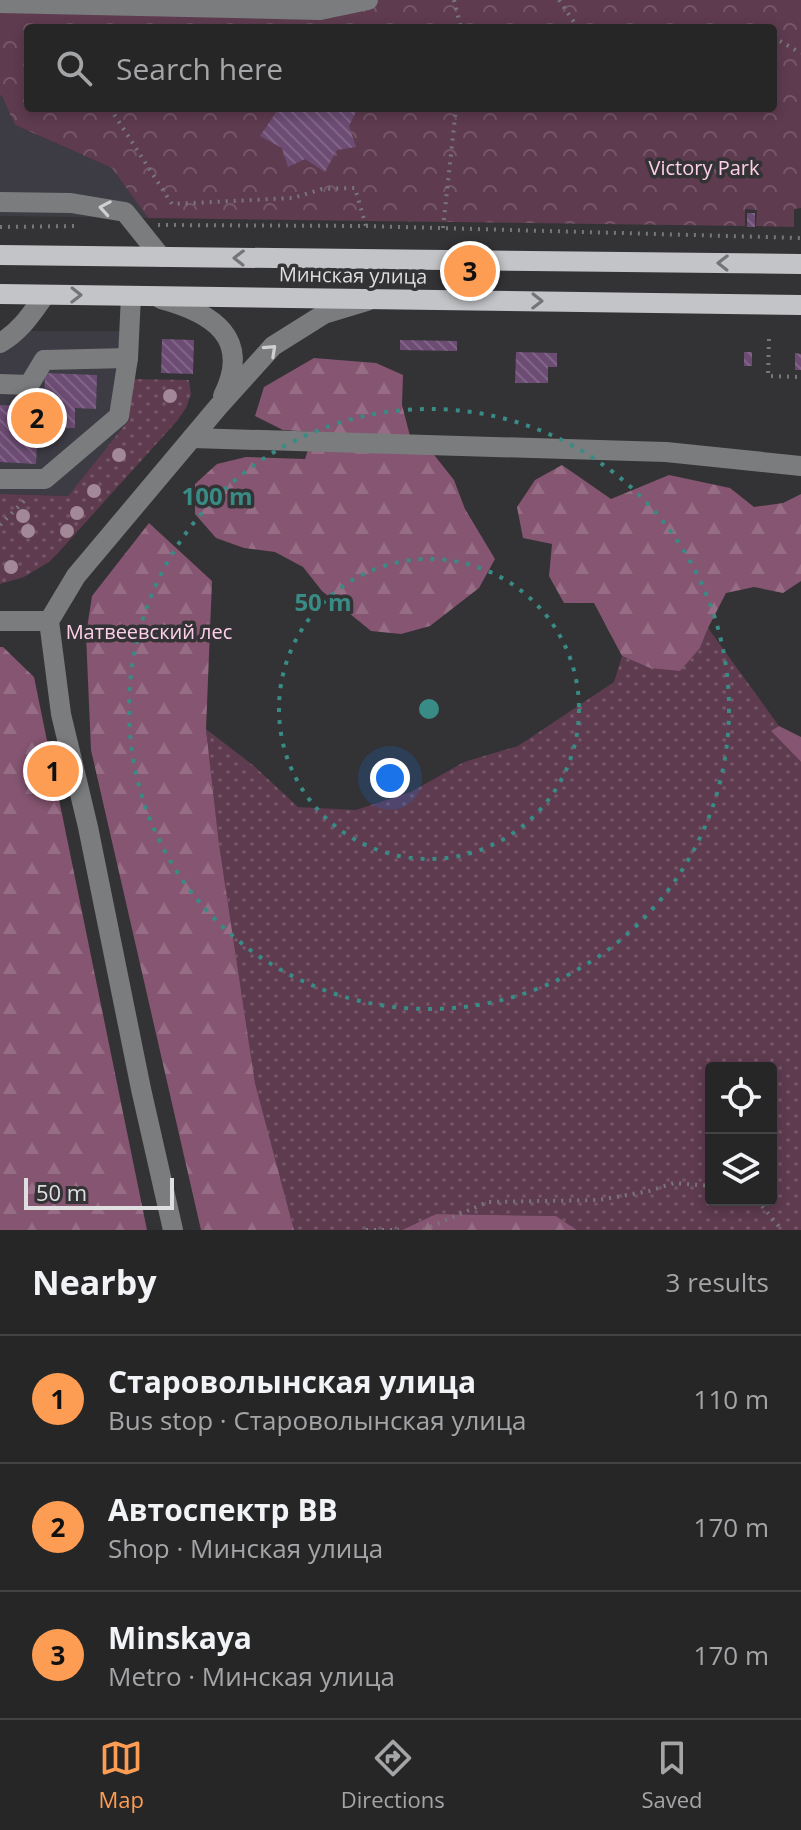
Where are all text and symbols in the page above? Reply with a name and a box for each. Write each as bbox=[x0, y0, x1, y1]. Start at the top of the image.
search box bbox=[24, 24, 777, 112]
icon: search bbox=[52, 46, 96, 90]
text: Search here bbox=[116, 48, 283, 89]
park label: Victory Park bbox=[649, 154, 760, 181]
one-way arrow bbox=[98, 201, 111, 218]
pin: 3 bbox=[444, 241, 496, 301]
one-way arrow bbox=[232, 249, 245, 266]
one-way arrow bbox=[716, 254, 729, 272]
street label: Минская улица bbox=[279, 260, 427, 290]
one-way arrow bbox=[70, 286, 83, 304]
one-way arrow bbox=[531, 293, 544, 310]
one-way arrow bbox=[262, 344, 276, 359]
pin: 2 bbox=[11, 388, 63, 448]
text: 100 m bbox=[182, 479, 252, 512]
text: 50 m bbox=[294, 585, 352, 618]
park label: Матвеевский лес bbox=[66, 618, 232, 645]
centre of rings bbox=[415, 695, 443, 723]
pin: 1 bbox=[27, 741, 79, 801]
your location bbox=[370, 758, 410, 798]
map controls bbox=[705, 1062, 777, 1206]
button: locate bbox=[705, 1062, 777, 1134]
button: layers bbox=[705, 1134, 777, 1206]
scale bar bbox=[24, 1174, 174, 1210]
text: 50 m bbox=[36, 1177, 87, 1207]
text: Nearby bbox=[32, 1259, 157, 1305]
text: 3 results bbox=[666, 1264, 769, 1300]
text: Староволынская улица bbox=[108, 1361, 476, 1402]
text: 1 bbox=[51, 1381, 65, 1417]
text: 110 m bbox=[694, 1381, 769, 1417]
text: Bus stop · Староволынская улица bbox=[108, 1402, 527, 1438]
text: Автоспектр ВВ bbox=[108, 1489, 338, 1530]
text: 2 bbox=[51, 1509, 65, 1545]
text: 170 m bbox=[694, 1509, 769, 1545]
text: Shop · Минская улица bbox=[108, 1530, 383, 1566]
text: Minskaya bbox=[108, 1617, 252, 1658]
text: 3 bbox=[51, 1637, 65, 1673]
text: 170 m bbox=[694, 1637, 769, 1673]
text: Metro · Минская улица bbox=[108, 1658, 395, 1694]
tab: Map bbox=[98, 1736, 144, 1814]
tab: Directions bbox=[341, 1736, 445, 1814]
tab: Saved bbox=[641, 1736, 703, 1814]

